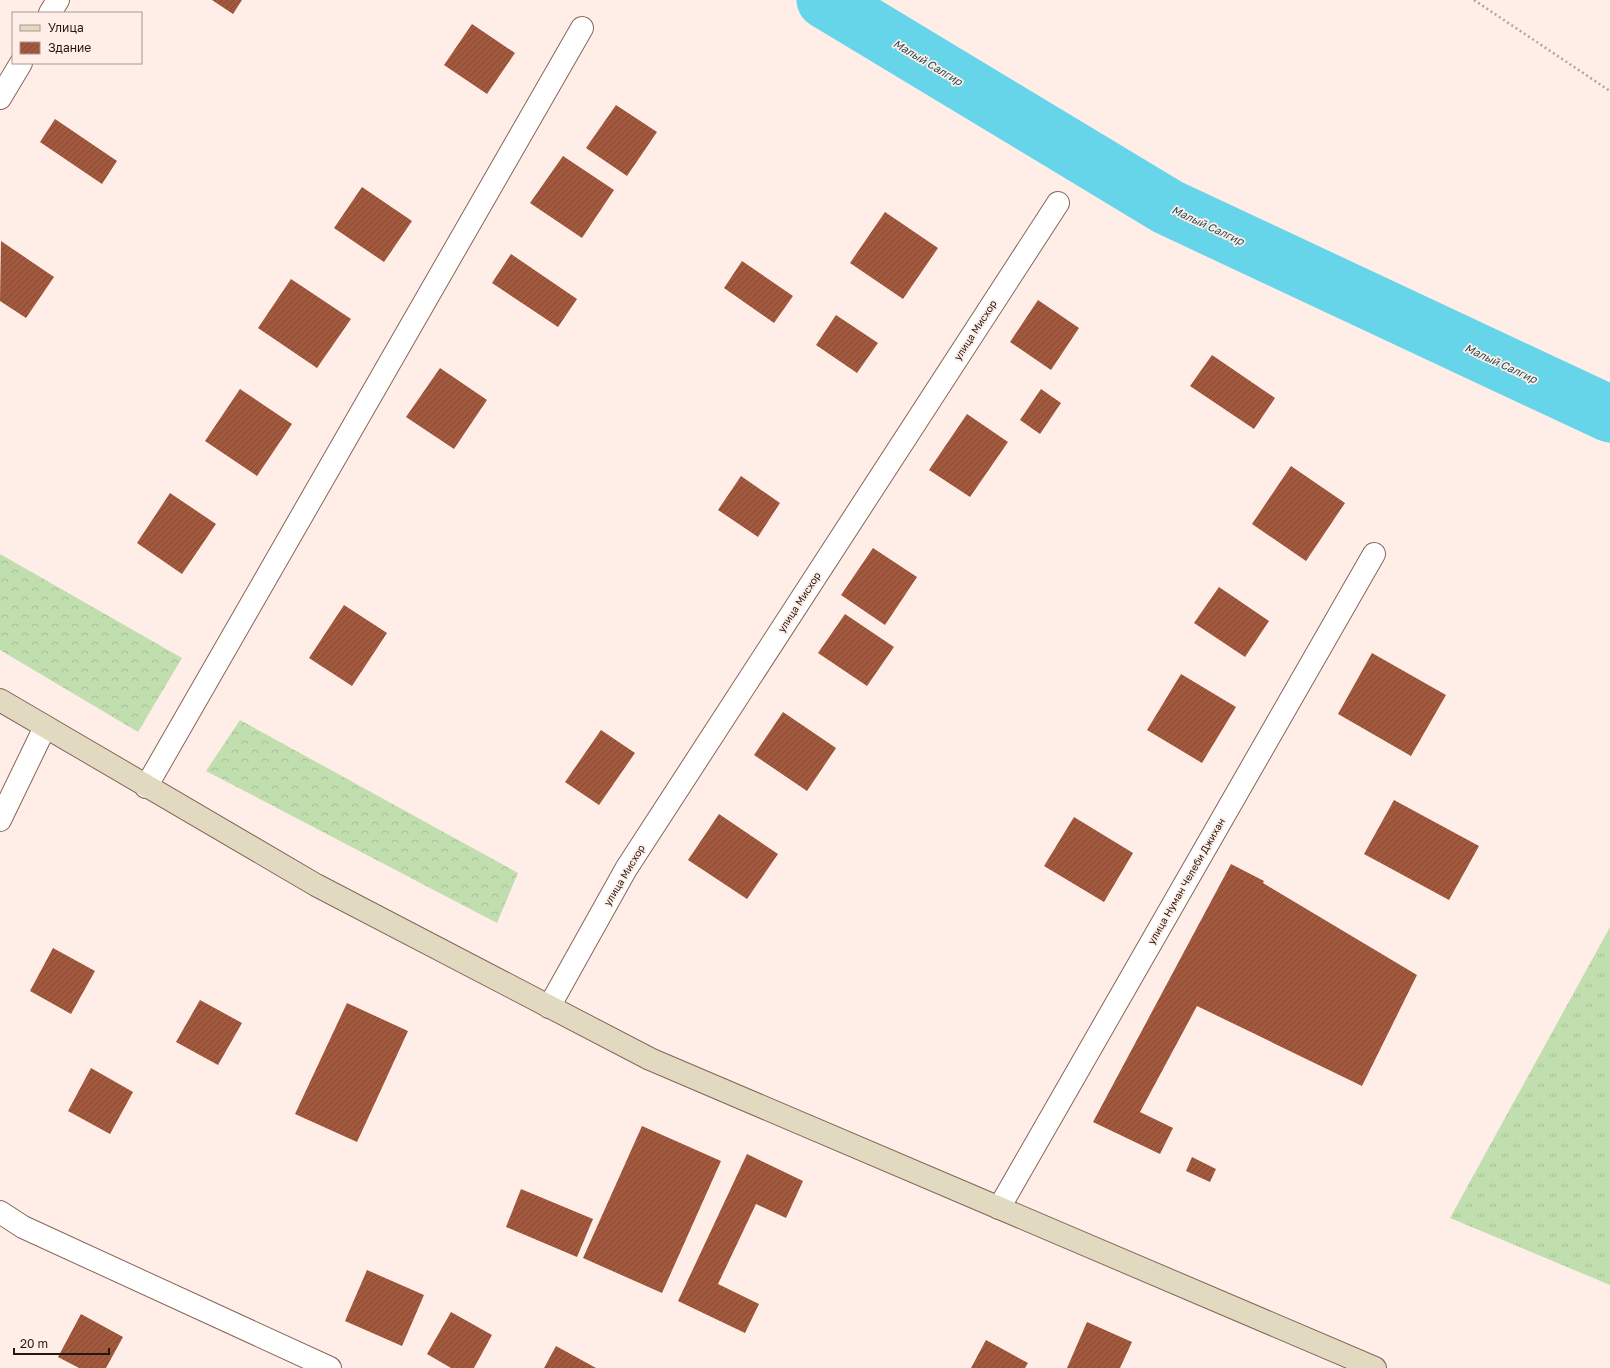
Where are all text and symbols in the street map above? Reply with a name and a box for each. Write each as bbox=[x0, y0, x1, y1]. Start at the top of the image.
legend bbox=[12, 12, 142, 64]
text: Улица bbox=[48, 20, 84, 35]
water label: Малый Салгир bbox=[891, 36, 966, 89]
text: Здание bbox=[48, 40, 91, 55]
water label: Малый Салгир bbox=[1169, 203, 1247, 249]
street label: улица Мисхор bbox=[951, 298, 999, 362]
water label: Малый Салгир bbox=[1462, 341, 1540, 387]
street label: улица Мисхор bbox=[775, 570, 823, 634]
street label: улица Нуман Челеби Джихан bbox=[1145, 816, 1227, 946]
street label: улица Мисхор bbox=[601, 842, 647, 908]
scale bar bbox=[14, 1330, 109, 1356]
text: 20 m bbox=[20, 1336, 48, 1351]

